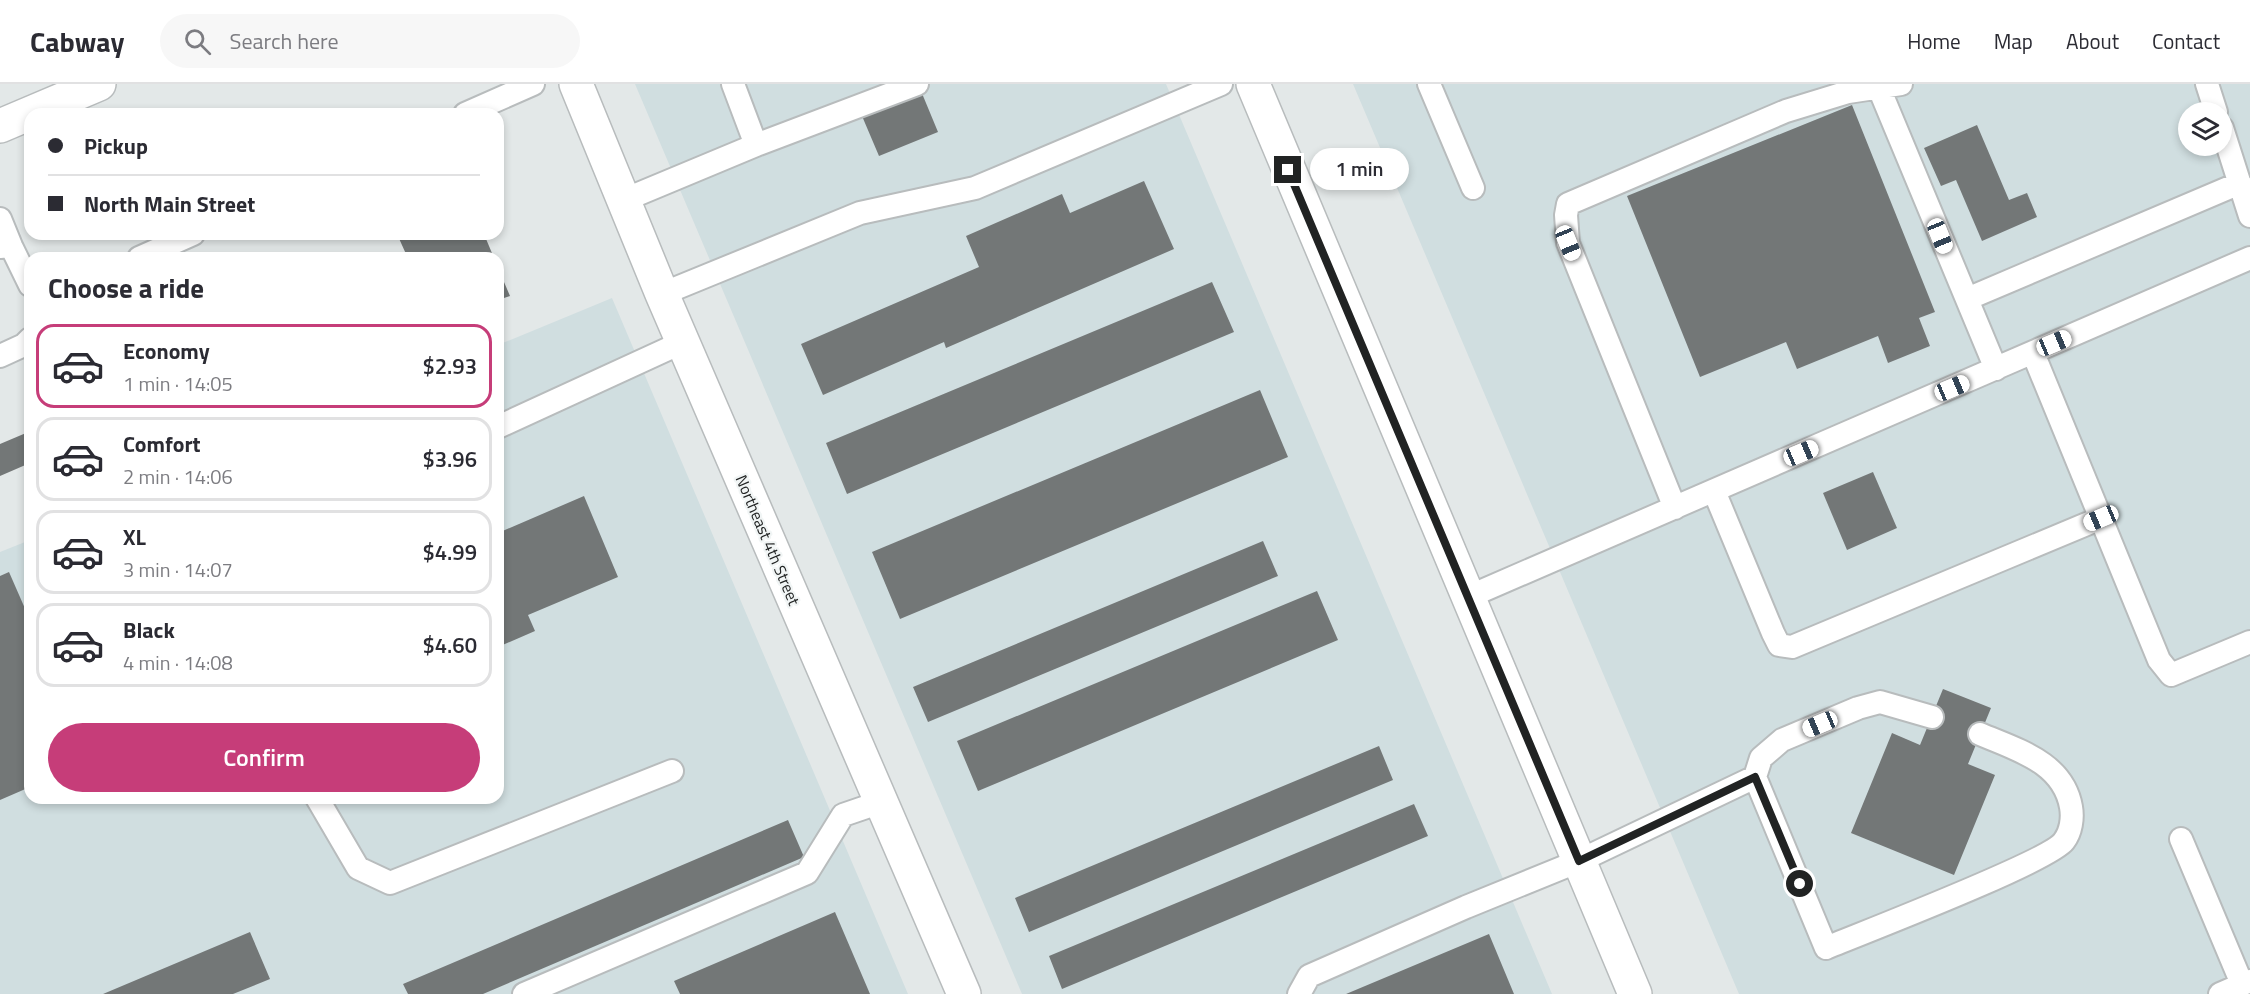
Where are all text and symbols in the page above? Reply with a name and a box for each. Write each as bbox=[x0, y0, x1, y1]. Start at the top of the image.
search box bbox=[160, 14, 580, 68]
text: Cabway bbox=[30, 20, 124, 63]
text: Search here bbox=[229, 24, 339, 58]
icon: search bbox=[181, 25, 214, 58]
text: Home bbox=[1907, 25, 1961, 57]
text: Map bbox=[1994, 25, 2033, 57]
text: About bbox=[2066, 25, 2119, 57]
text: Contact bbox=[2152, 25, 2220, 57]
map controls bbox=[2178, 102, 2232, 156]
button: layers bbox=[2178, 102, 2232, 156]
text: Pickup bbox=[84, 129, 148, 163]
callout: 1 min bbox=[1309, 149, 1408, 191]
text: 1 min bbox=[1335, 153, 1384, 184]
route end bbox=[1274, 156, 1301, 183]
text: North Main Street bbox=[84, 187, 255, 221]
car bbox=[1925, 216, 1955, 256]
car bbox=[1553, 223, 1583, 263]
text: Choose a ride bbox=[48, 267, 204, 308]
car bbox=[2034, 328, 2074, 358]
text: Economy bbox=[123, 334, 210, 368]
icon: car bbox=[51, 339, 105, 393]
text: $2.93 bbox=[422, 349, 477, 383]
text: 1 min · 14:05 bbox=[123, 368, 233, 399]
car bbox=[1932, 373, 1972, 403]
text: Comfort bbox=[123, 427, 201, 461]
icon: car bbox=[51, 432, 105, 486]
car bbox=[1781, 438, 1821, 468]
text: $3.96 bbox=[422, 442, 477, 476]
text: 2 min · 14:06 bbox=[123, 461, 233, 492]
street label: Northeast 4th Street bbox=[730, 471, 806, 609]
car bbox=[2081, 503, 2121, 533]
text: XL bbox=[123, 520, 146, 554]
icon: car bbox=[51, 525, 105, 579]
text: $4.99 bbox=[422, 535, 477, 569]
text: 3 min · 14:07 bbox=[123, 554, 233, 585]
text: Black bbox=[123, 613, 175, 647]
icon: car bbox=[51, 618, 105, 672]
text: $4.60 bbox=[422, 628, 477, 662]
text: 4 min · 14:08 bbox=[123, 647, 233, 678]
car bbox=[1800, 709, 1840, 739]
button: Confirm bbox=[48, 723, 480, 792]
route start bbox=[1786, 870, 1813, 897]

